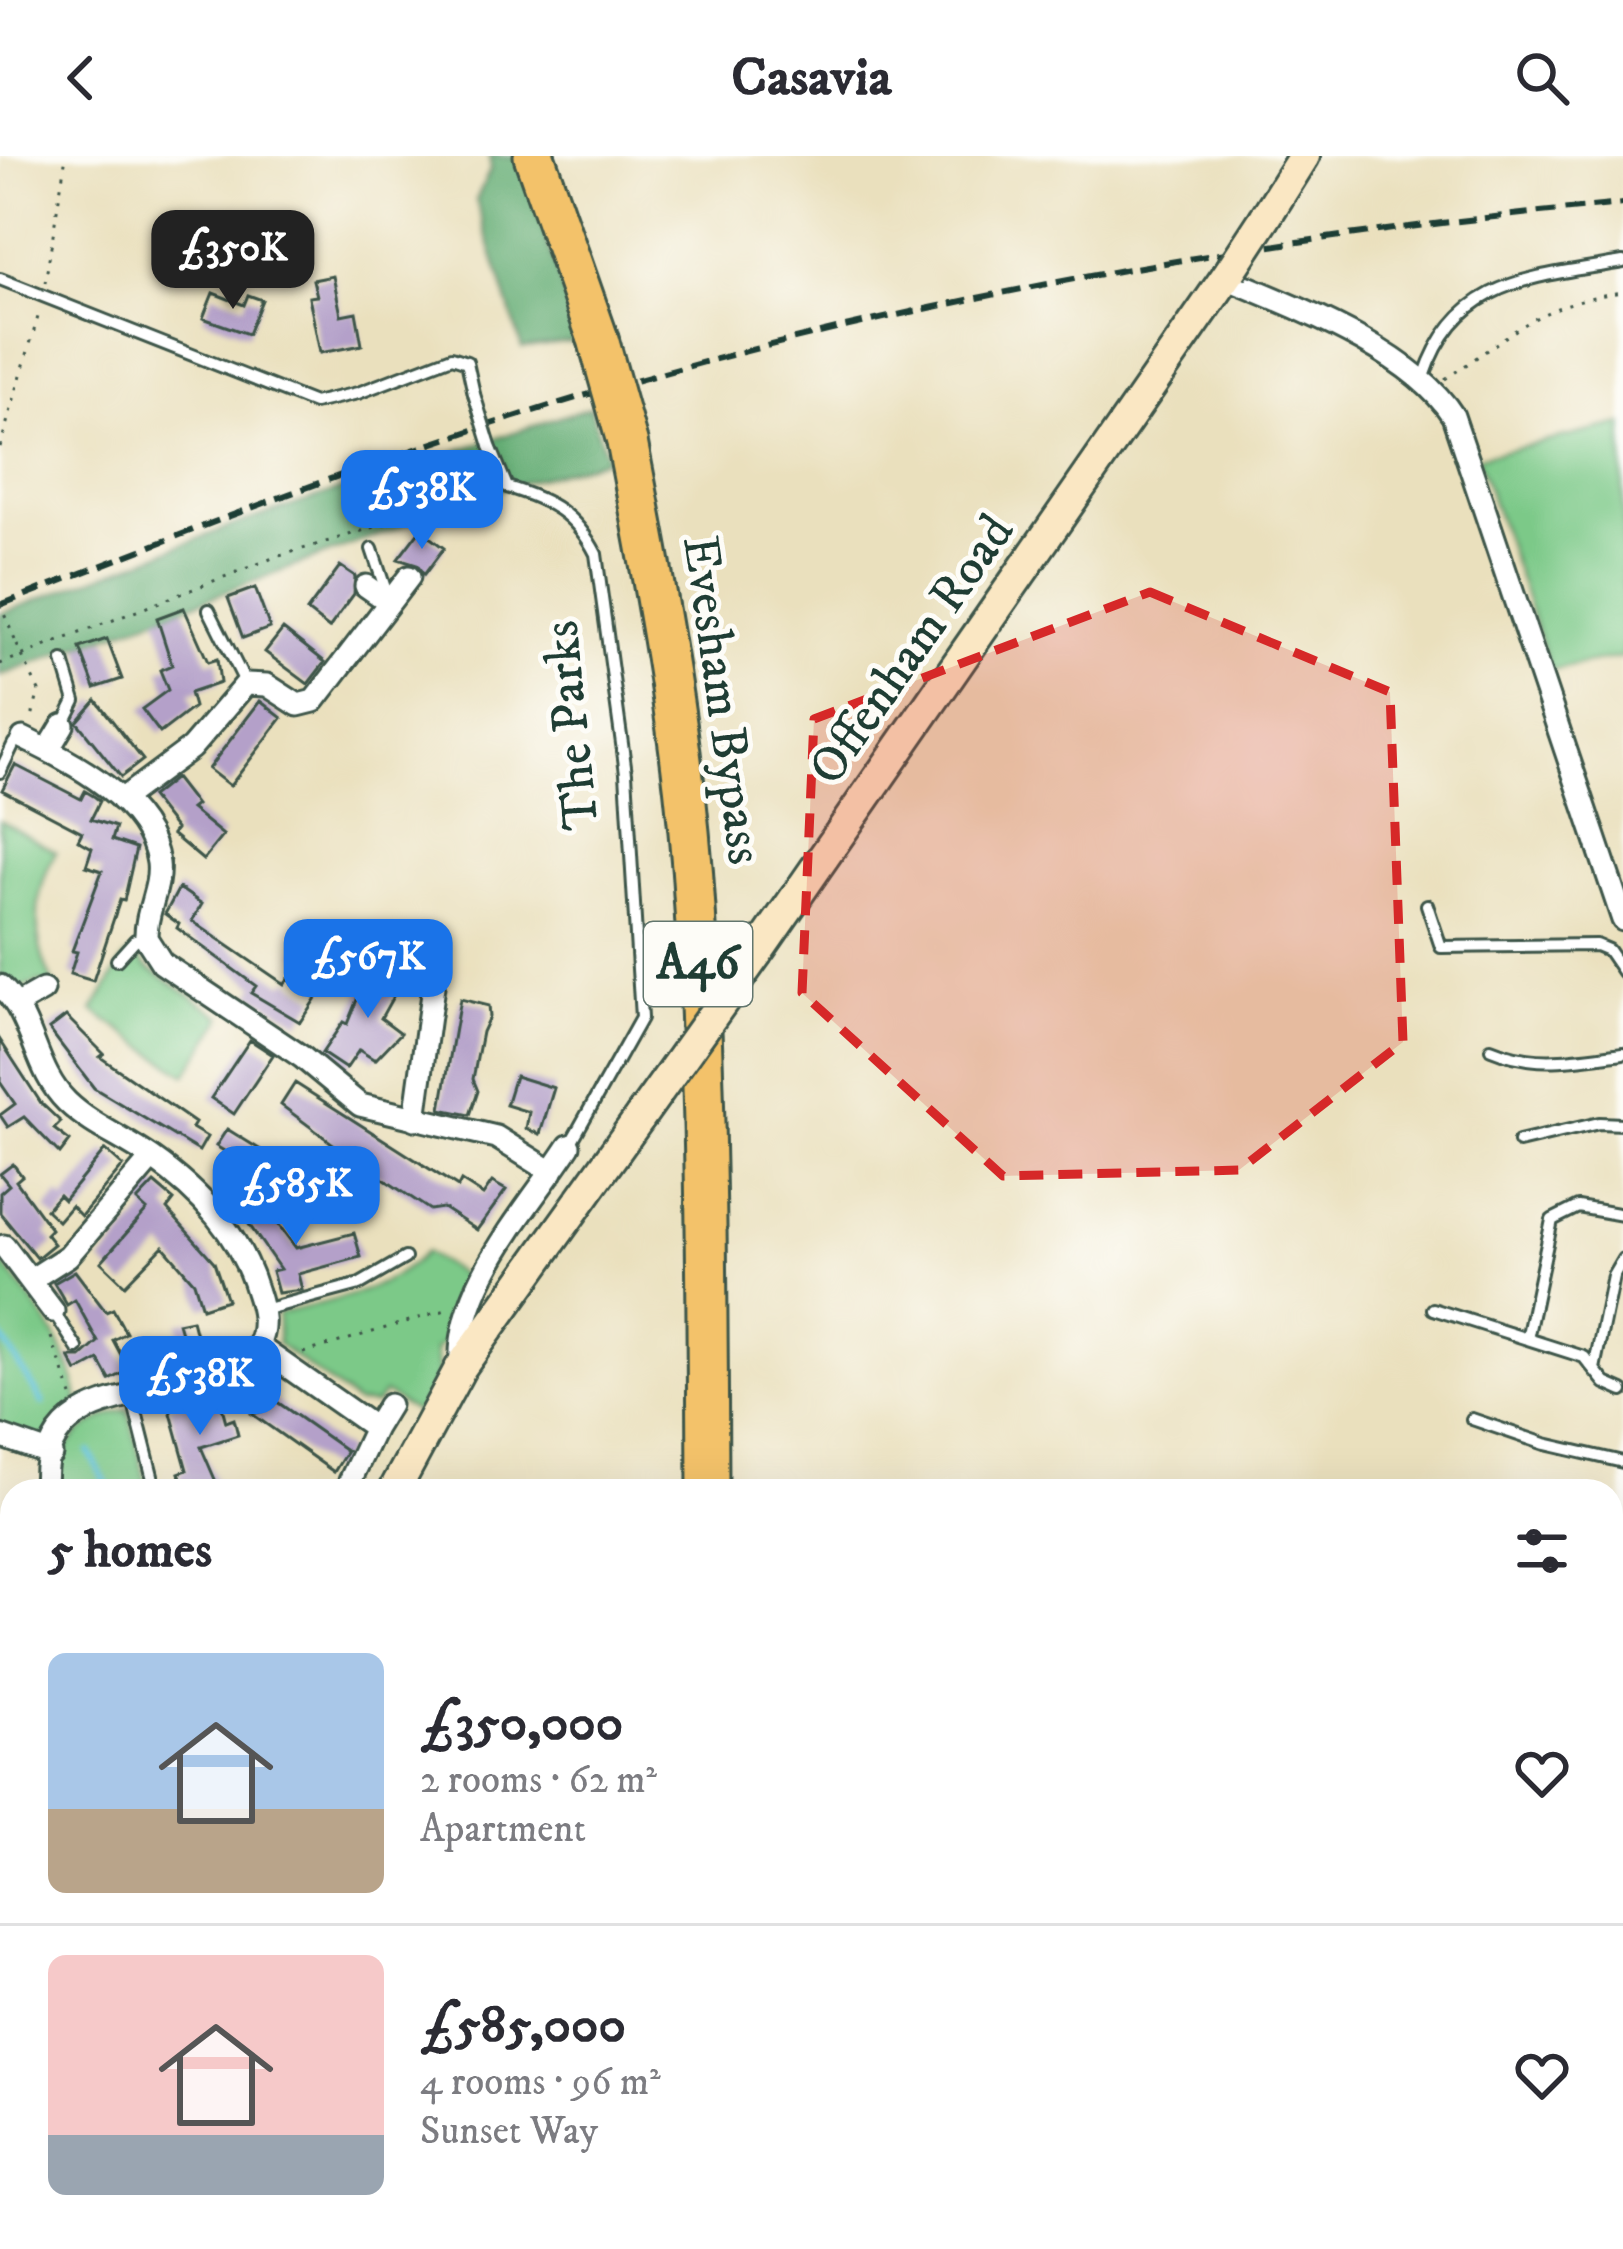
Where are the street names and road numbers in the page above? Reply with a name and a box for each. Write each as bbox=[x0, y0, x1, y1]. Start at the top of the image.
street label: Offenham Road bbox=[795, 502, 1029, 798]
street label: Evesham Bypass bbox=[667, 532, 777, 868]
street label: The Parks bbox=[529, 617, 615, 833]
road number: A46 bbox=[644, 922, 752, 1006]

